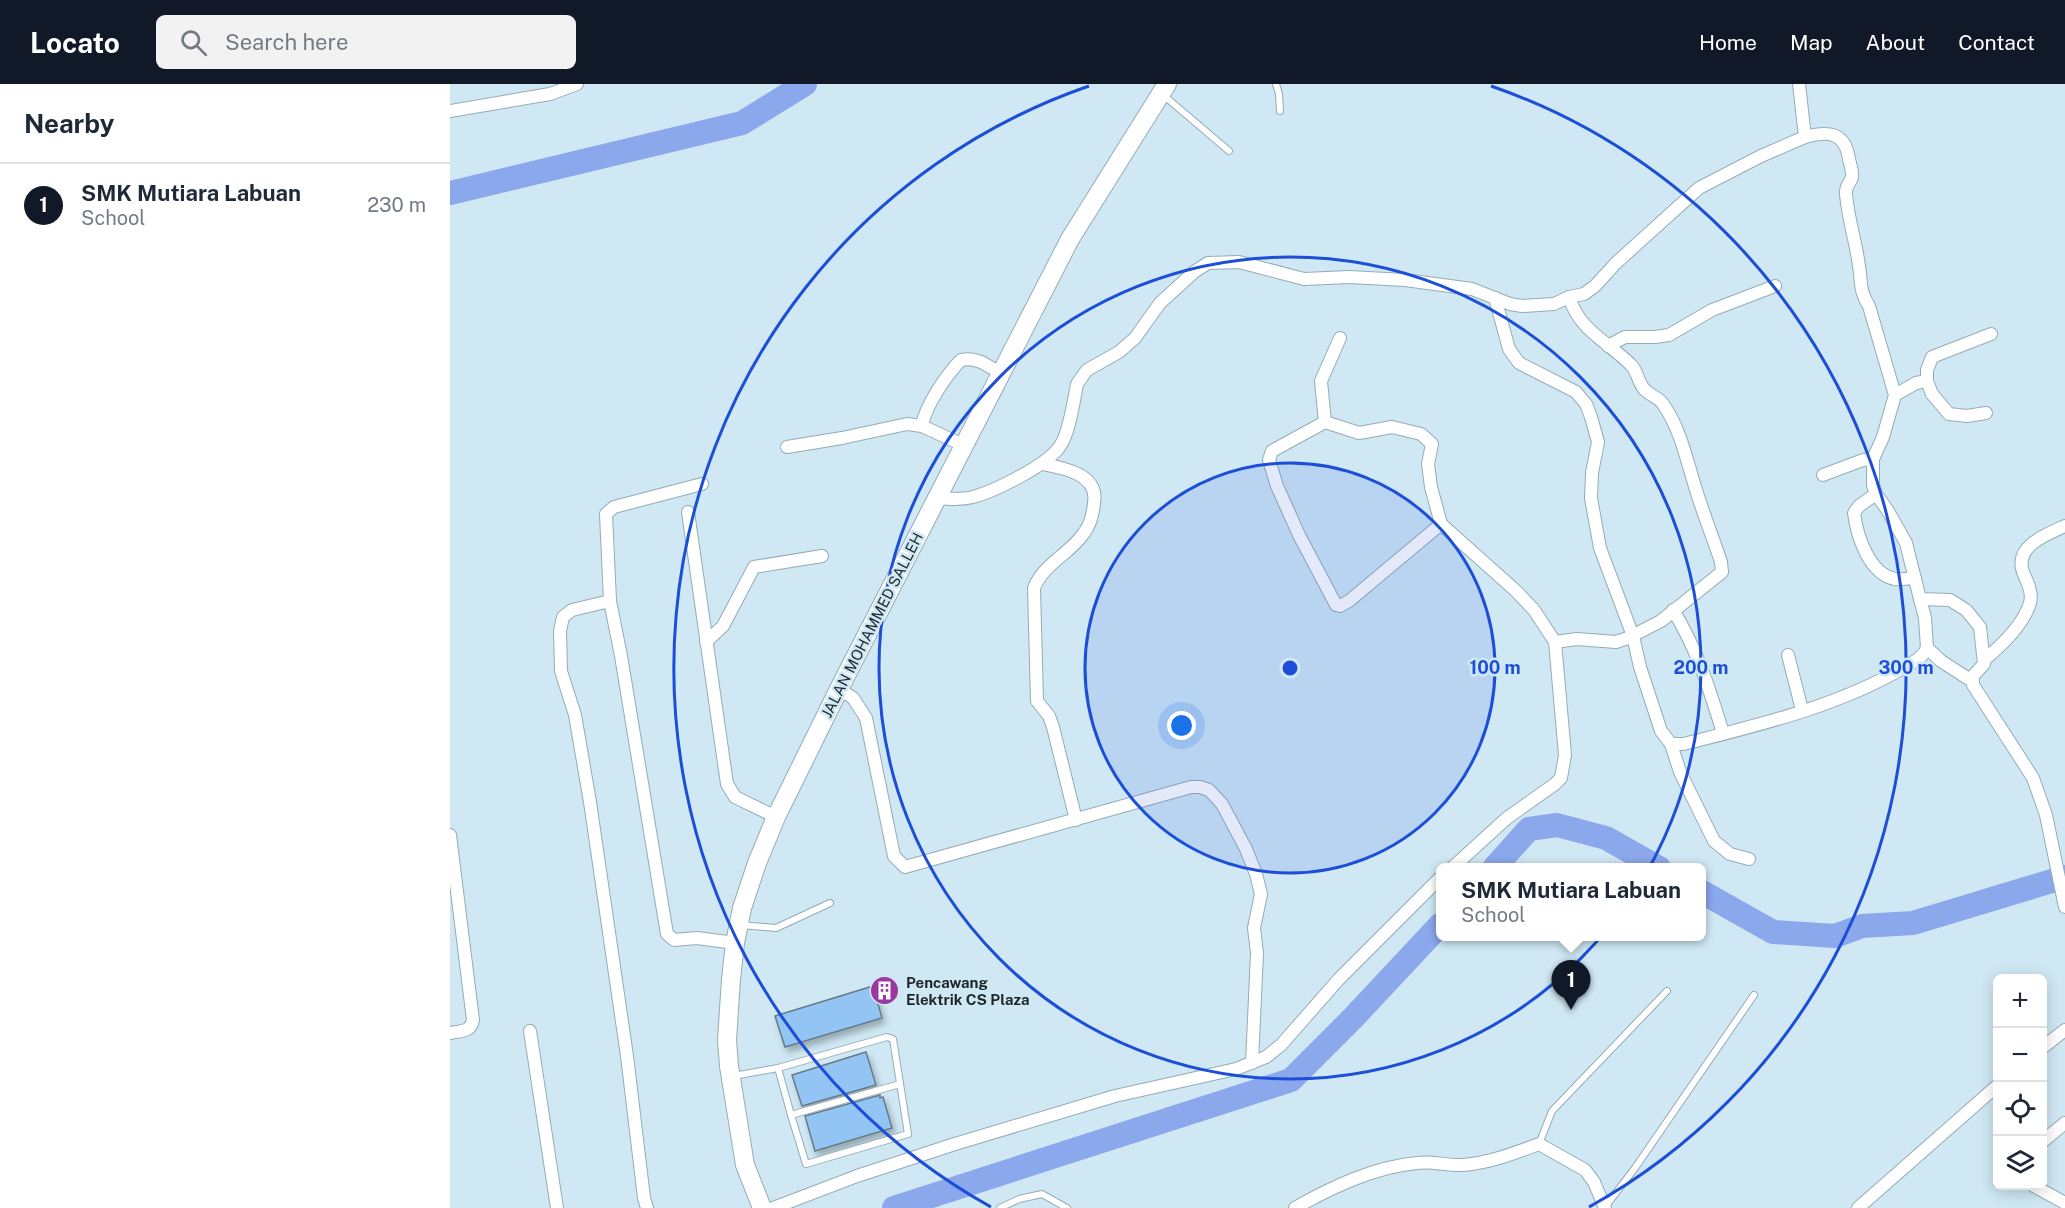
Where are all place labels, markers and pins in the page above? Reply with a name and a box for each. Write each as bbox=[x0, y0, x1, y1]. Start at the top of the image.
centre of rings bbox=[1280, 658, 1300, 678]
pin: 1 bbox=[1552, 960, 1590, 1010]
place label: Pencawang Elektrik CS Plaza bbox=[906, 974, 1030, 1008]
building icon: Pencawang Elektrik CS Plaza bbox=[869, 975, 901, 1007]

